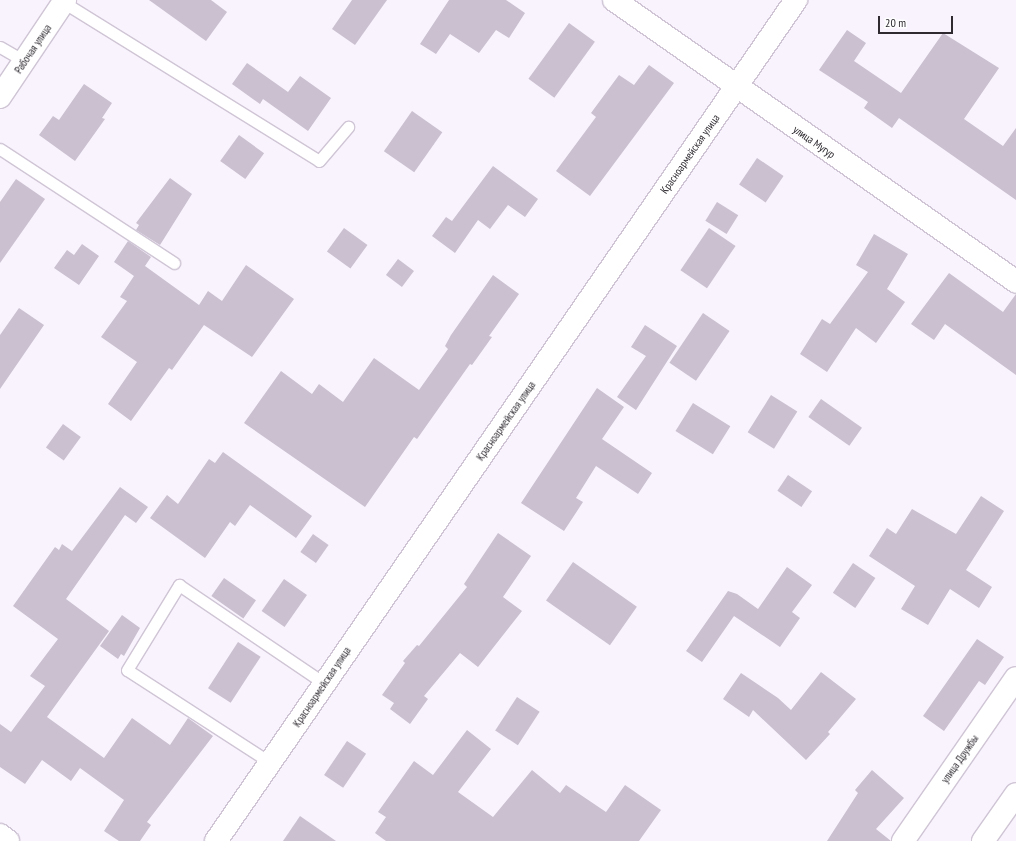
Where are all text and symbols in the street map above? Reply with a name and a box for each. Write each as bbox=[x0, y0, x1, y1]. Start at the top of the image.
scale bar bbox=[880, 8, 955, 34]
text: 20 m bbox=[885, 15, 906, 30]
street label: Рабочая улица bbox=[12, 22, 54, 76]
street label: Красноармейская улица bbox=[658, 112, 722, 196]
street label: улица Мугур bbox=[790, 123, 838, 161]
street label: Красноармейская улица bbox=[474, 379, 538, 463]
street label: Красноармейская улица bbox=[290, 644, 354, 730]
street label: улица Дружбы bbox=[938, 732, 982, 786]

